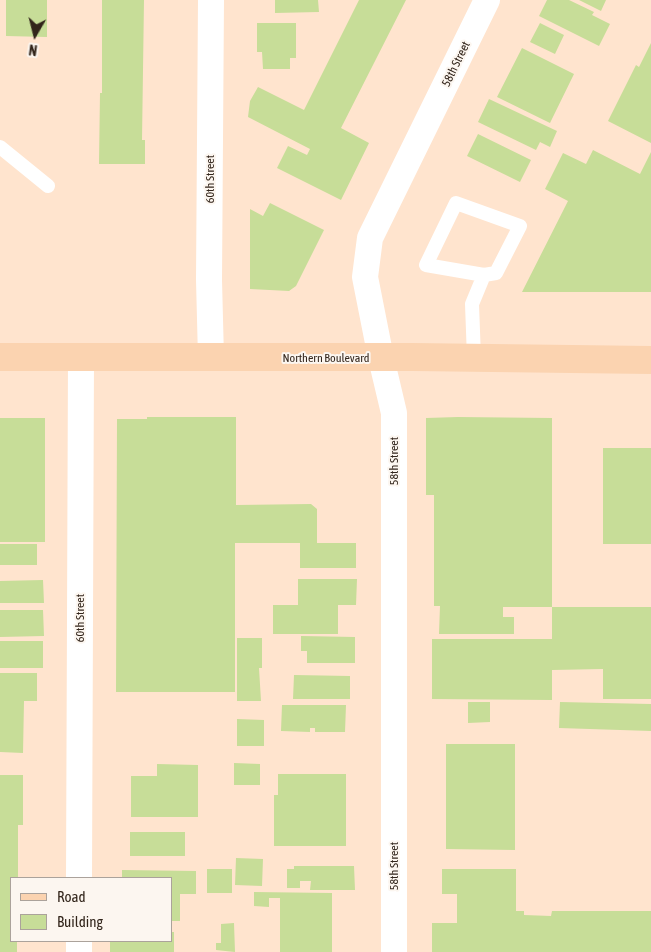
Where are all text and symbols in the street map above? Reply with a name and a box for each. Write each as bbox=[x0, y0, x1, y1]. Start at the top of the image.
north arrow bbox=[10, 10, 60, 60]
street label: 58th Street bbox=[439, 39, 473, 89]
text: N bbox=[28, 41, 38, 58]
street label: 60th Street bbox=[203, 155, 217, 203]
street label: Northern Boulevard bbox=[282, 351, 370, 365]
street label: 58th Street bbox=[387, 437, 401, 485]
street label: 60th Street bbox=[73, 594, 87, 642]
street label: 58th Street bbox=[387, 842, 401, 890]
legend bbox=[10, 877, 172, 942]
text: Road bbox=[57, 888, 86, 905]
text: Building bbox=[57, 913, 103, 930]

